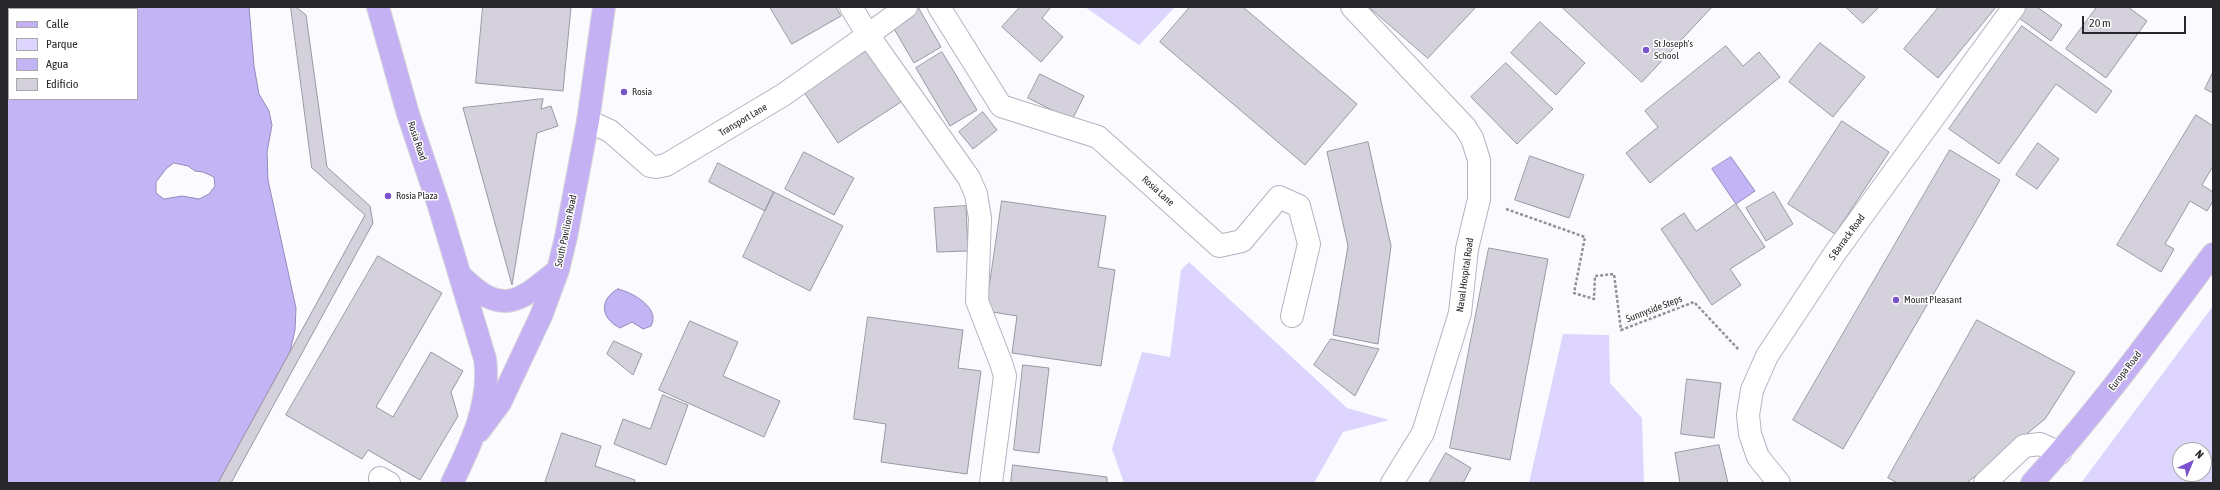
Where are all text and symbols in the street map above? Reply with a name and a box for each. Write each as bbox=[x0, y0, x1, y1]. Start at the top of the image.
legend bbox=[8, 8, 138, 100]
scale bar bbox=[2084, 8, 2188, 34]
text: 20 m bbox=[2089, 16, 2111, 30]
text: Calle bbox=[46, 17, 69, 31]
text: Parque bbox=[46, 37, 78, 51]
place label: St Joseph's School bbox=[1654, 38, 1693, 62]
marker: St Joseph's School bbox=[1641, 45, 1651, 55]
text: Agua bbox=[46, 57, 68, 71]
text: Edificio bbox=[46, 77, 78, 91]
place label: Rosia bbox=[632, 86, 652, 98]
marker: Rosia bbox=[619, 87, 629, 97]
street label: Transport Lane bbox=[717, 101, 769, 139]
street label: Rosia Road bbox=[405, 120, 429, 162]
street label: Rosia Lane bbox=[1139, 173, 1177, 209]
place label: Rosia Plaza bbox=[396, 190, 438, 202]
marker: Rosia Plaza bbox=[383, 191, 393, 201]
street label: South Pavilion Road bbox=[552, 194, 580, 268]
street label: S Barrack Road bbox=[1826, 212, 1868, 262]
street label: Naval Hospital Road bbox=[1454, 237, 1476, 313]
street label: Sunnyside Steps bbox=[1624, 293, 1684, 325]
place label: Mount Pleasant bbox=[1904, 294, 1962, 306]
marker: Mount Pleasant bbox=[1891, 295, 1901, 305]
street label: Europa Road bbox=[2106, 349, 2144, 393]
north arrow bbox=[2172, 442, 2212, 482]
text: N bbox=[2193, 448, 2206, 461]

